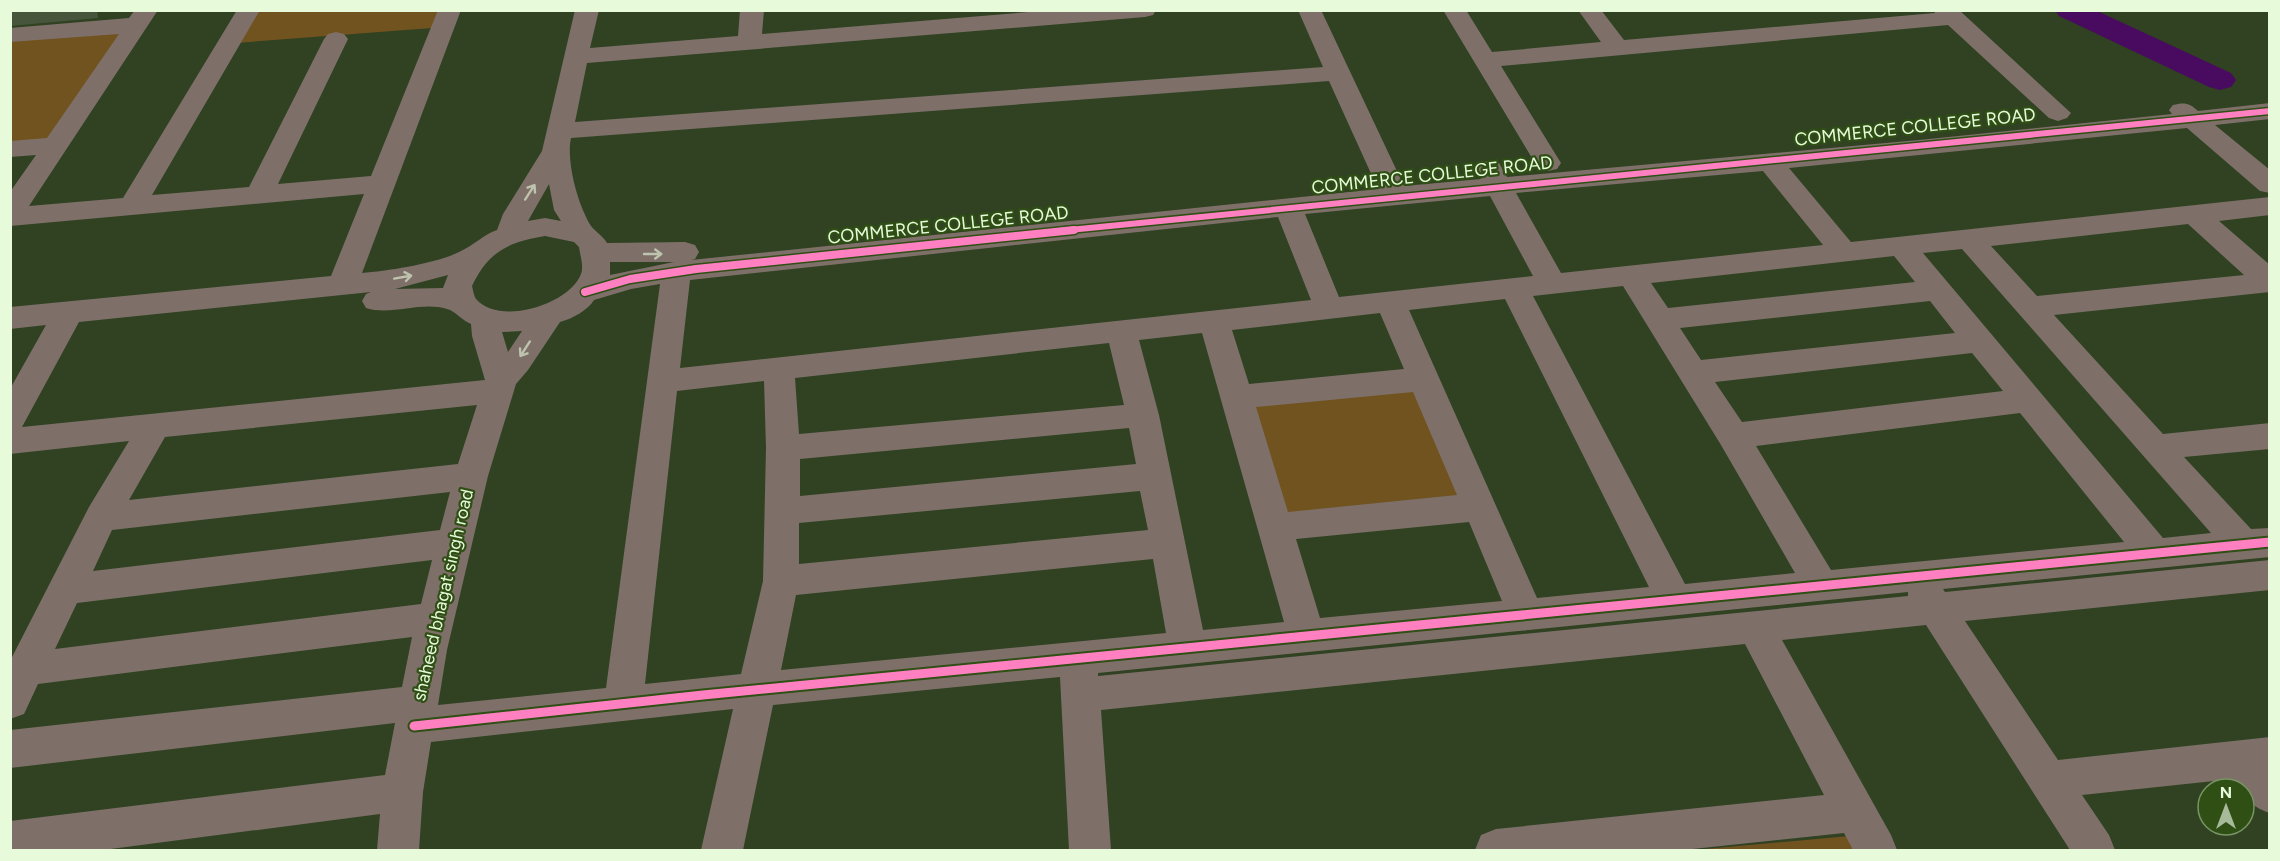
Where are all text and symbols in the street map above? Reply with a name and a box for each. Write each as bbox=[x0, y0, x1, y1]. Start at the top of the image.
street label: COMMERCE COLLEGE ROAD bbox=[1793, 103, 2037, 151]
street label: COMMERCE COLLEGE ROAD bbox=[1310, 151, 1554, 199]
one-way arrow bbox=[525, 184, 537, 201]
street label: COMMERCE COLLEGE ROAD bbox=[826, 201, 1070, 249]
one-way arrow bbox=[642, 248, 662, 260]
one-way arrow bbox=[392, 271, 412, 282]
one-way arrow bbox=[518, 340, 530, 357]
street label: shaheed bhagat singh road bbox=[408, 487, 478, 703]
north arrow bbox=[2196, 777, 2256, 837]
text: N bbox=[2220, 783, 2232, 802]

